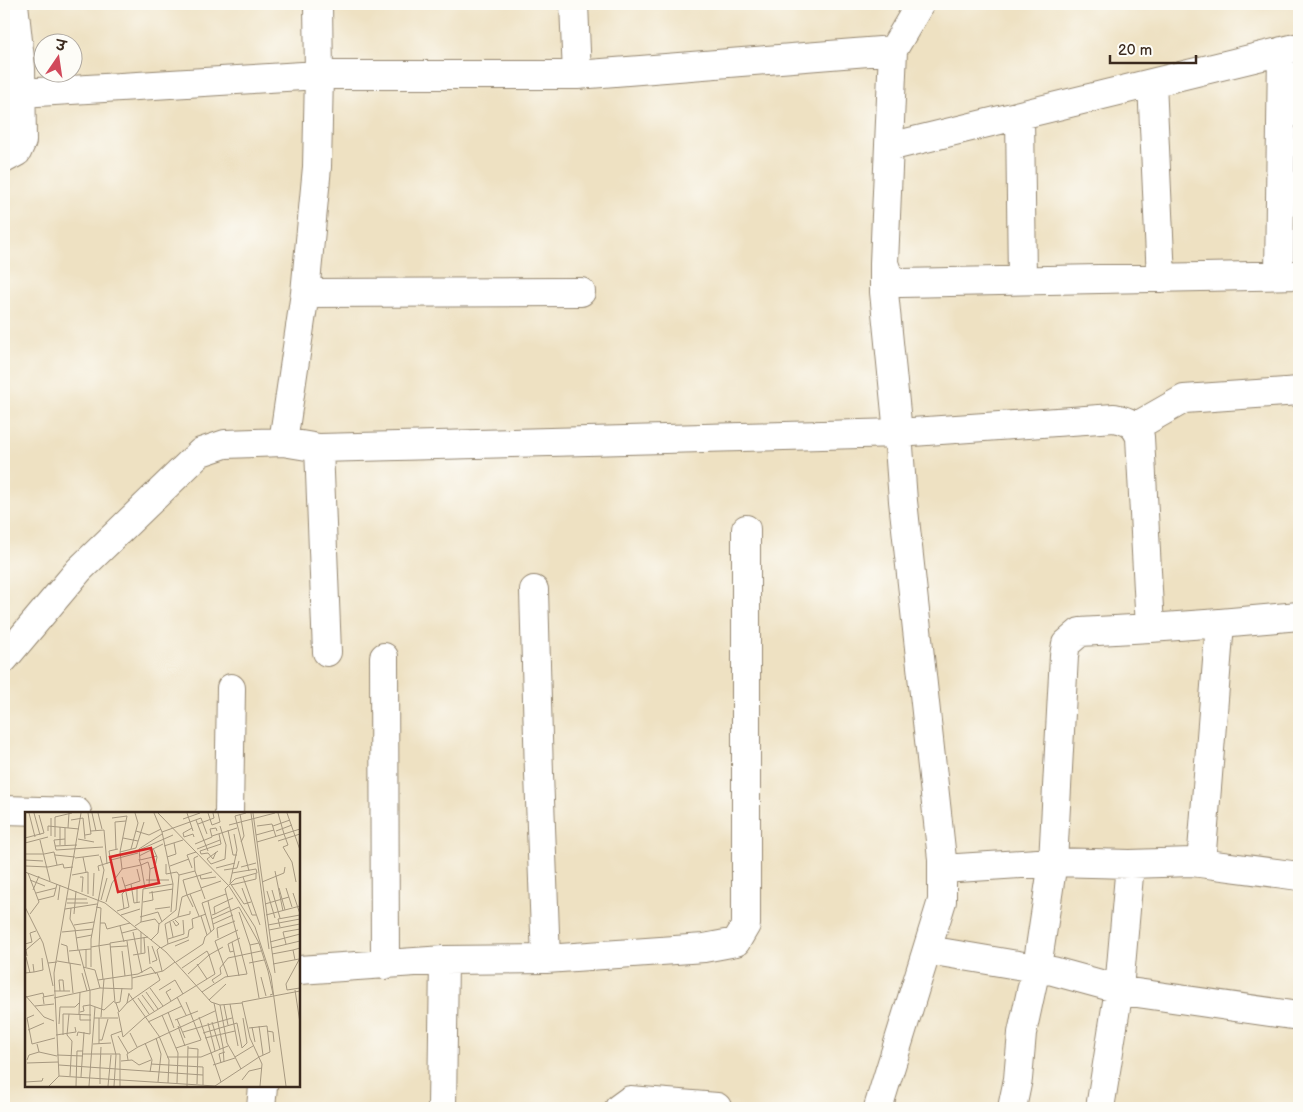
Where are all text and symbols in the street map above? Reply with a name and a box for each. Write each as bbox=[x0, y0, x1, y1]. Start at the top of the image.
north arrow bbox=[32, 32, 82, 82]
scale bar bbox=[1110, 32, 1197, 64]
text: उ bbox=[52, 36, 69, 56]
text: 20 m bbox=[1118, 41, 1152, 60]
inset map bbox=[25, 812, 300, 1087]

